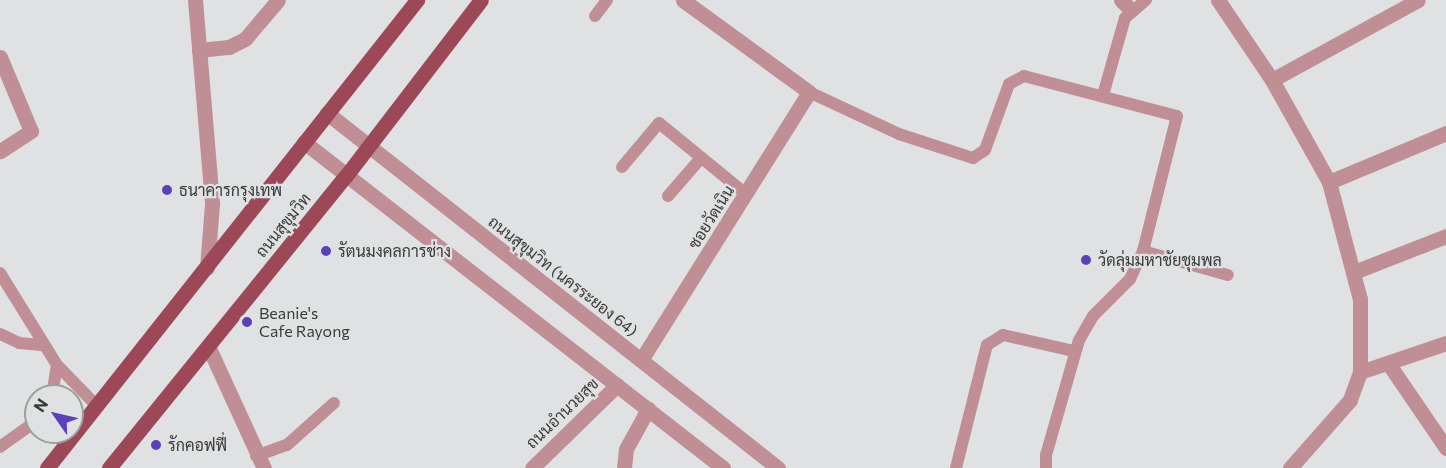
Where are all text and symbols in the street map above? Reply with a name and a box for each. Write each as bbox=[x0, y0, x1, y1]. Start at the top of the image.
place label: ธนาคารกรุงเทพ bbox=[179, 180, 282, 200]
street label: ซอยวัดเนิน bbox=[684, 182, 738, 252]
marker: ธนาคารกรุงเทพ bbox=[160, 183, 174, 197]
street label: ถนนสุขุมวิท bbox=[251, 189, 315, 261]
street label: ถนนสุขุมวิท (นครระยอง 64) bbox=[485, 212, 641, 340]
place label: รัตนมงคลการช่าง bbox=[338, 241, 451, 261]
marker: รัตนมงคลการช่าง bbox=[319, 244, 333, 258]
place label: วัดลุ่มมหาชัยชุมพล bbox=[1098, 250, 1222, 270]
marker: วัดลุ่มมหาชัยชุมพล bbox=[1079, 253, 1093, 267]
place label: Beanie's Cafe Rayong bbox=[259, 303, 350, 341]
marker: Beanie's Cafe Rayong bbox=[240, 315, 254, 329]
street label: ถนนอำนวยสุข bbox=[522, 374, 602, 452]
north arrow bbox=[24, 384, 84, 444]
text: N bbox=[29, 394, 52, 415]
place label: รักคอฟฟี่ bbox=[168, 435, 227, 455]
marker: รักคอฟฟี่ bbox=[149, 438, 163, 452]

